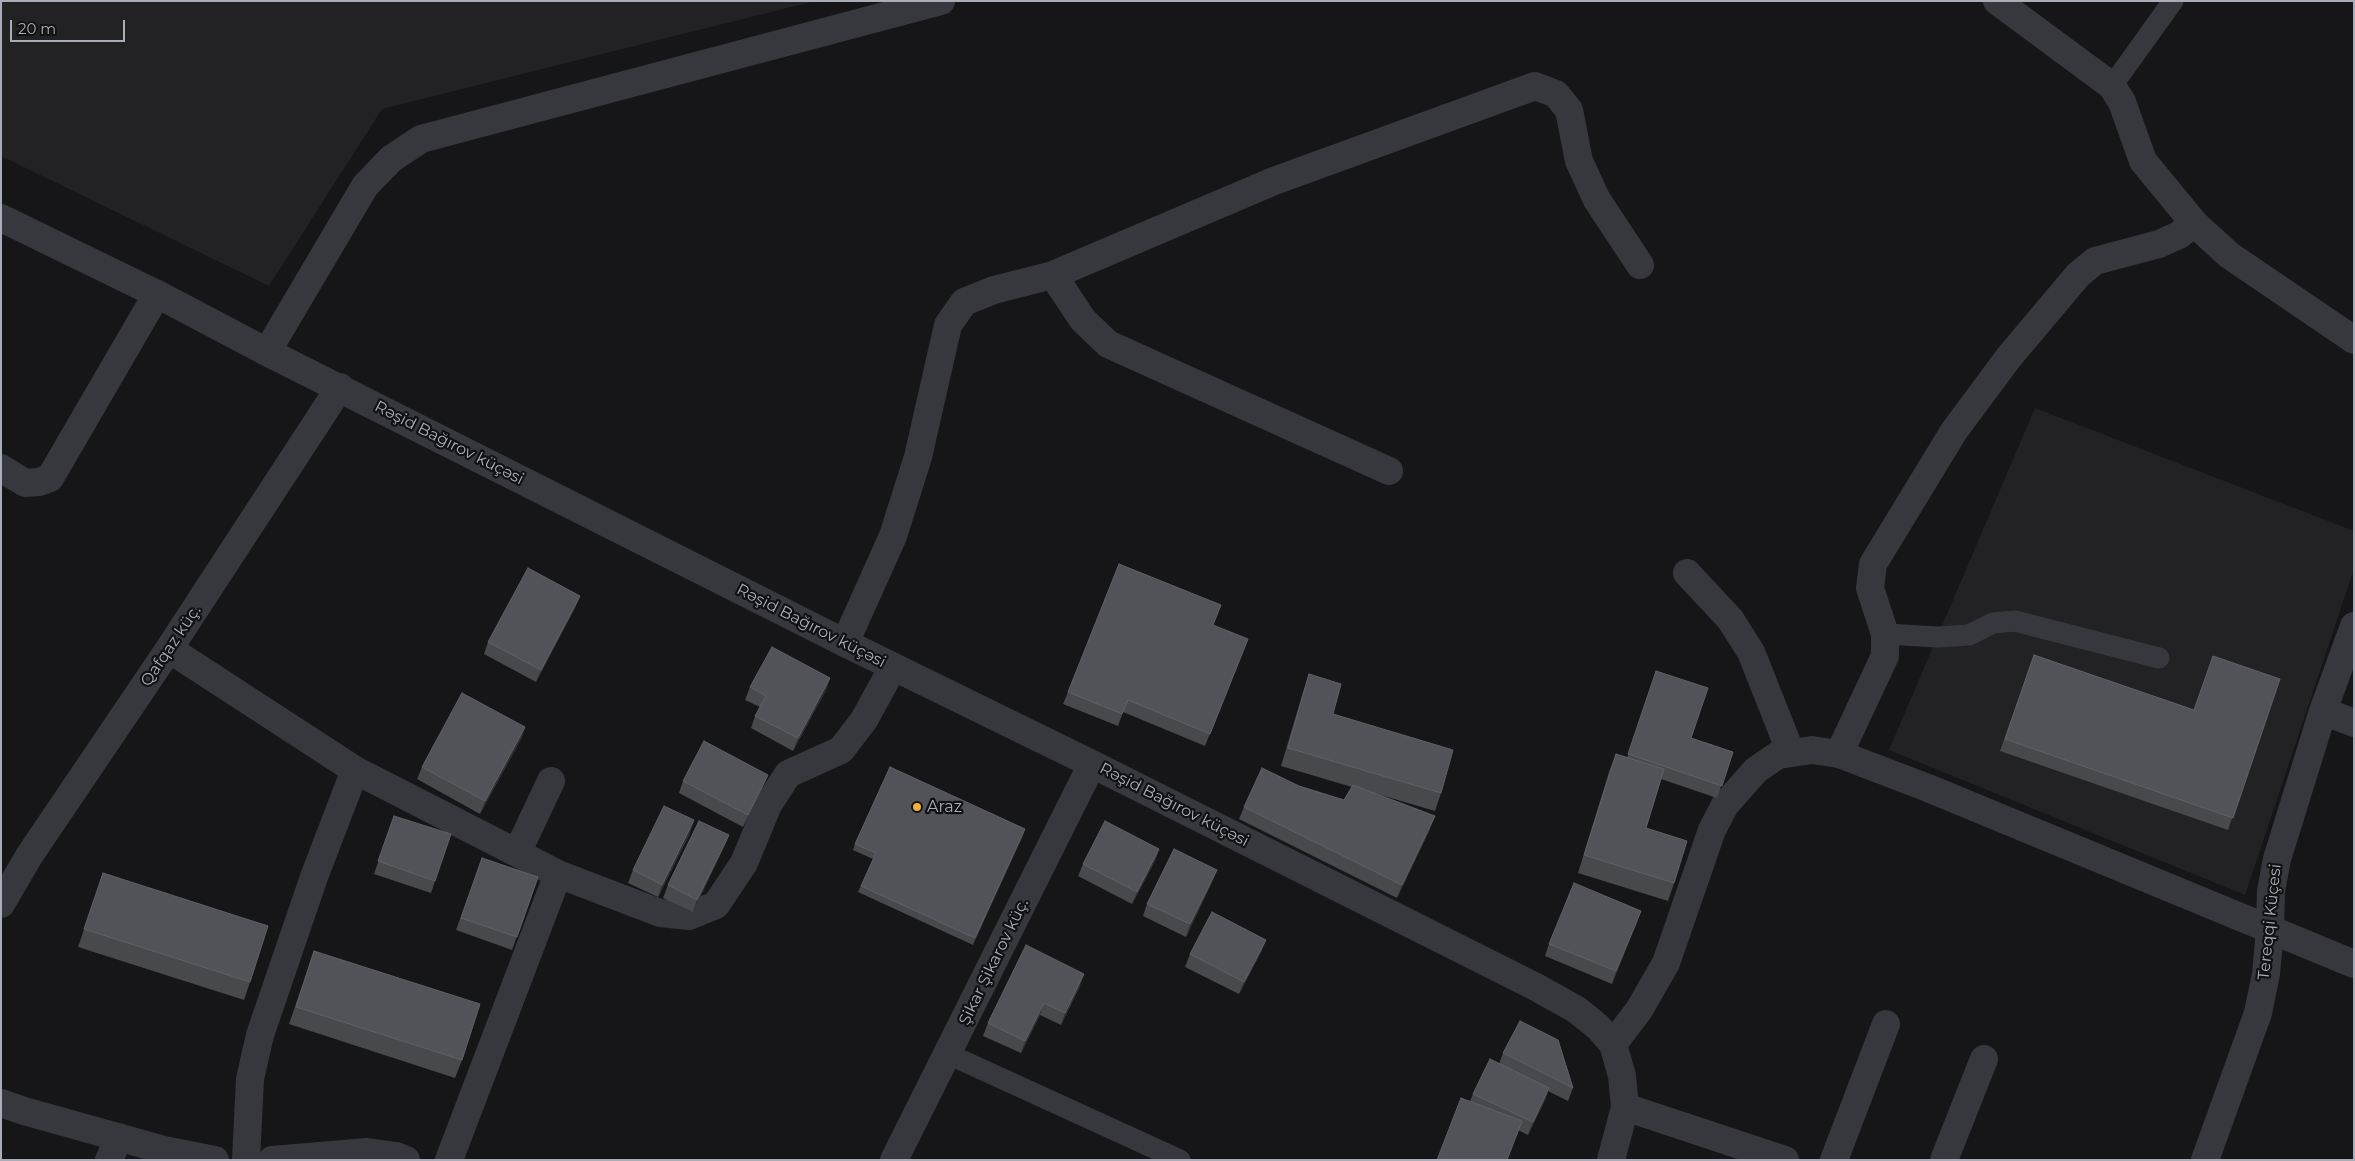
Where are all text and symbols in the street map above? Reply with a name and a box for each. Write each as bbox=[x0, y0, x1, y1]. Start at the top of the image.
scale bar bbox=[12, 10, 128, 42]
text: 20 m bbox=[18, 19, 56, 38]
street label: Rəşid Bağırov küçəsi bbox=[371, 397, 527, 489]
street label: Rəşid Bağırov küçəsi bbox=[733, 580, 889, 672]
street label: Qafqaz küç. bbox=[137, 602, 205, 690]
street label: Rəşid Bağırov küçəsi bbox=[1096, 759, 1252, 851]
place label: Araz bbox=[927, 797, 962, 817]
marker: Araz bbox=[911, 801, 923, 813]
street label: Tereqqi Küçesi bbox=[2254, 863, 2286, 981]
street label: Şikar Şikarov küç. bbox=[955, 896, 1033, 1028]

